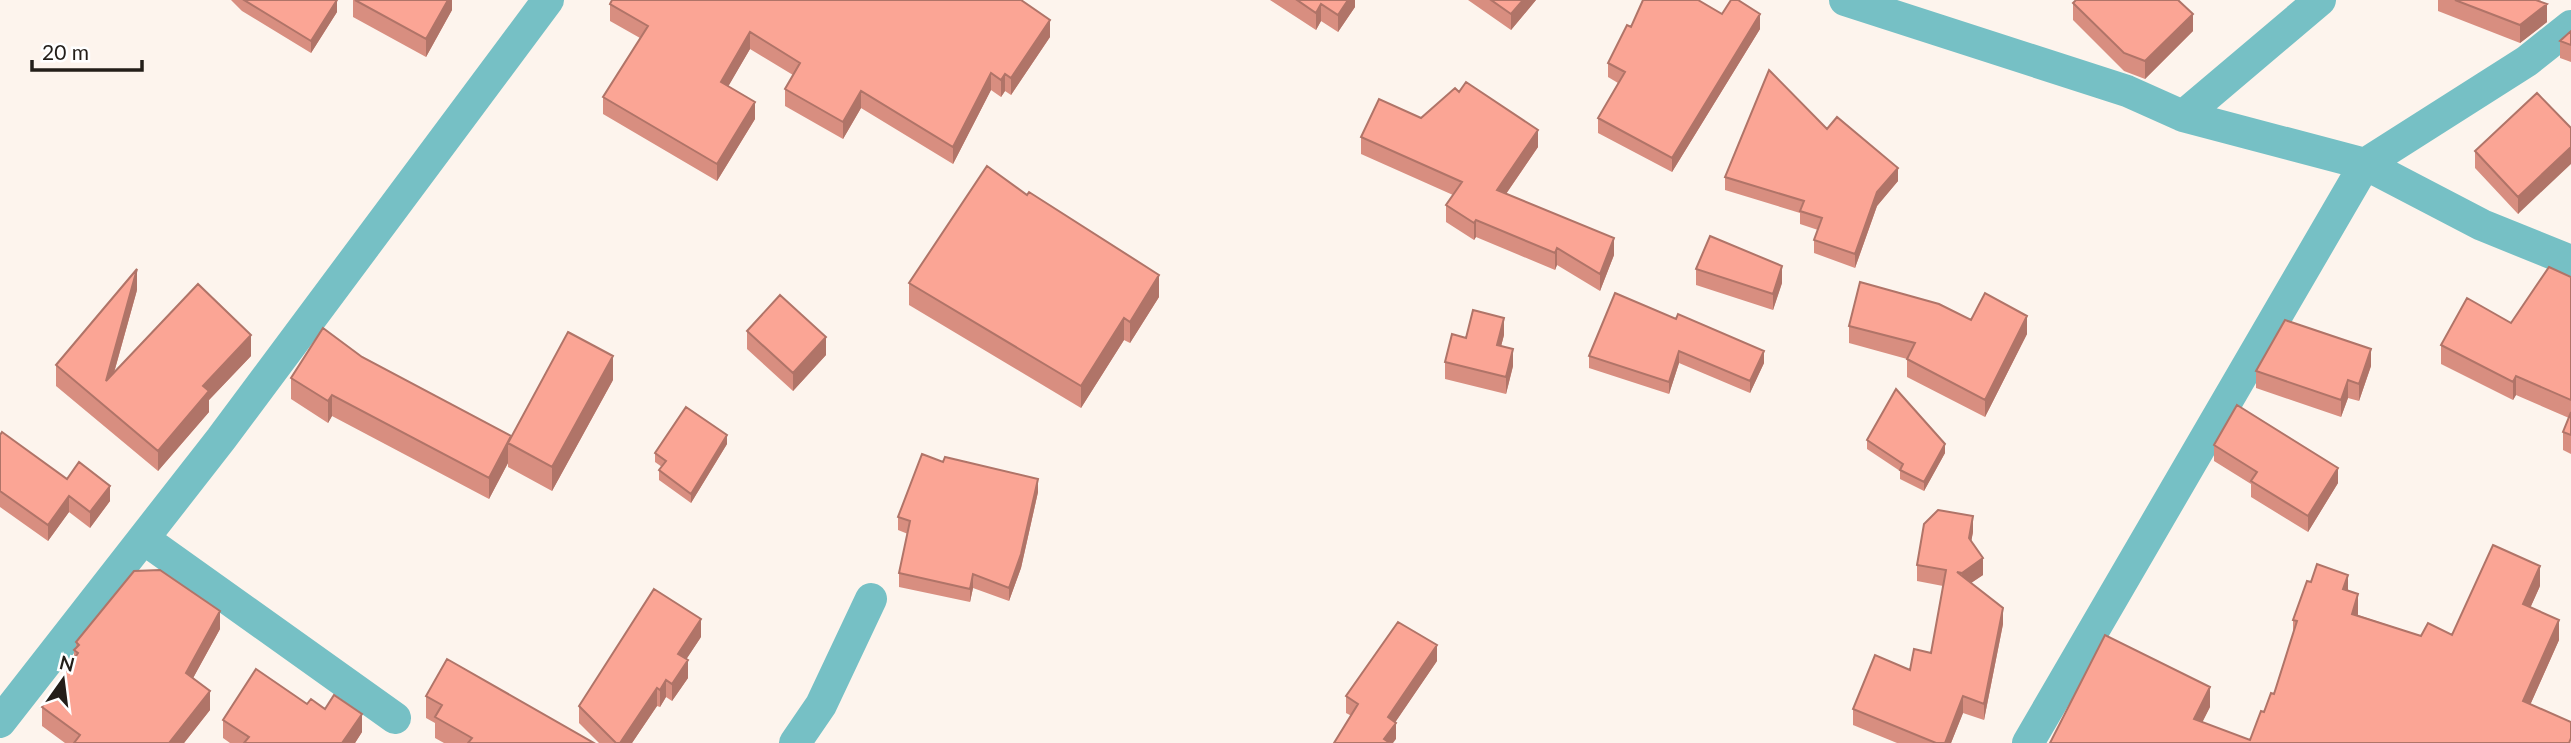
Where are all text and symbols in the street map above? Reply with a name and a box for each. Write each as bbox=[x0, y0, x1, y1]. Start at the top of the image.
scale bar bbox=[32, 28, 142, 72]
text: 20 m bbox=[42, 39, 89, 64]
north arrow bbox=[28, 645, 98, 715]
text: N bbox=[57, 650, 77, 676]

